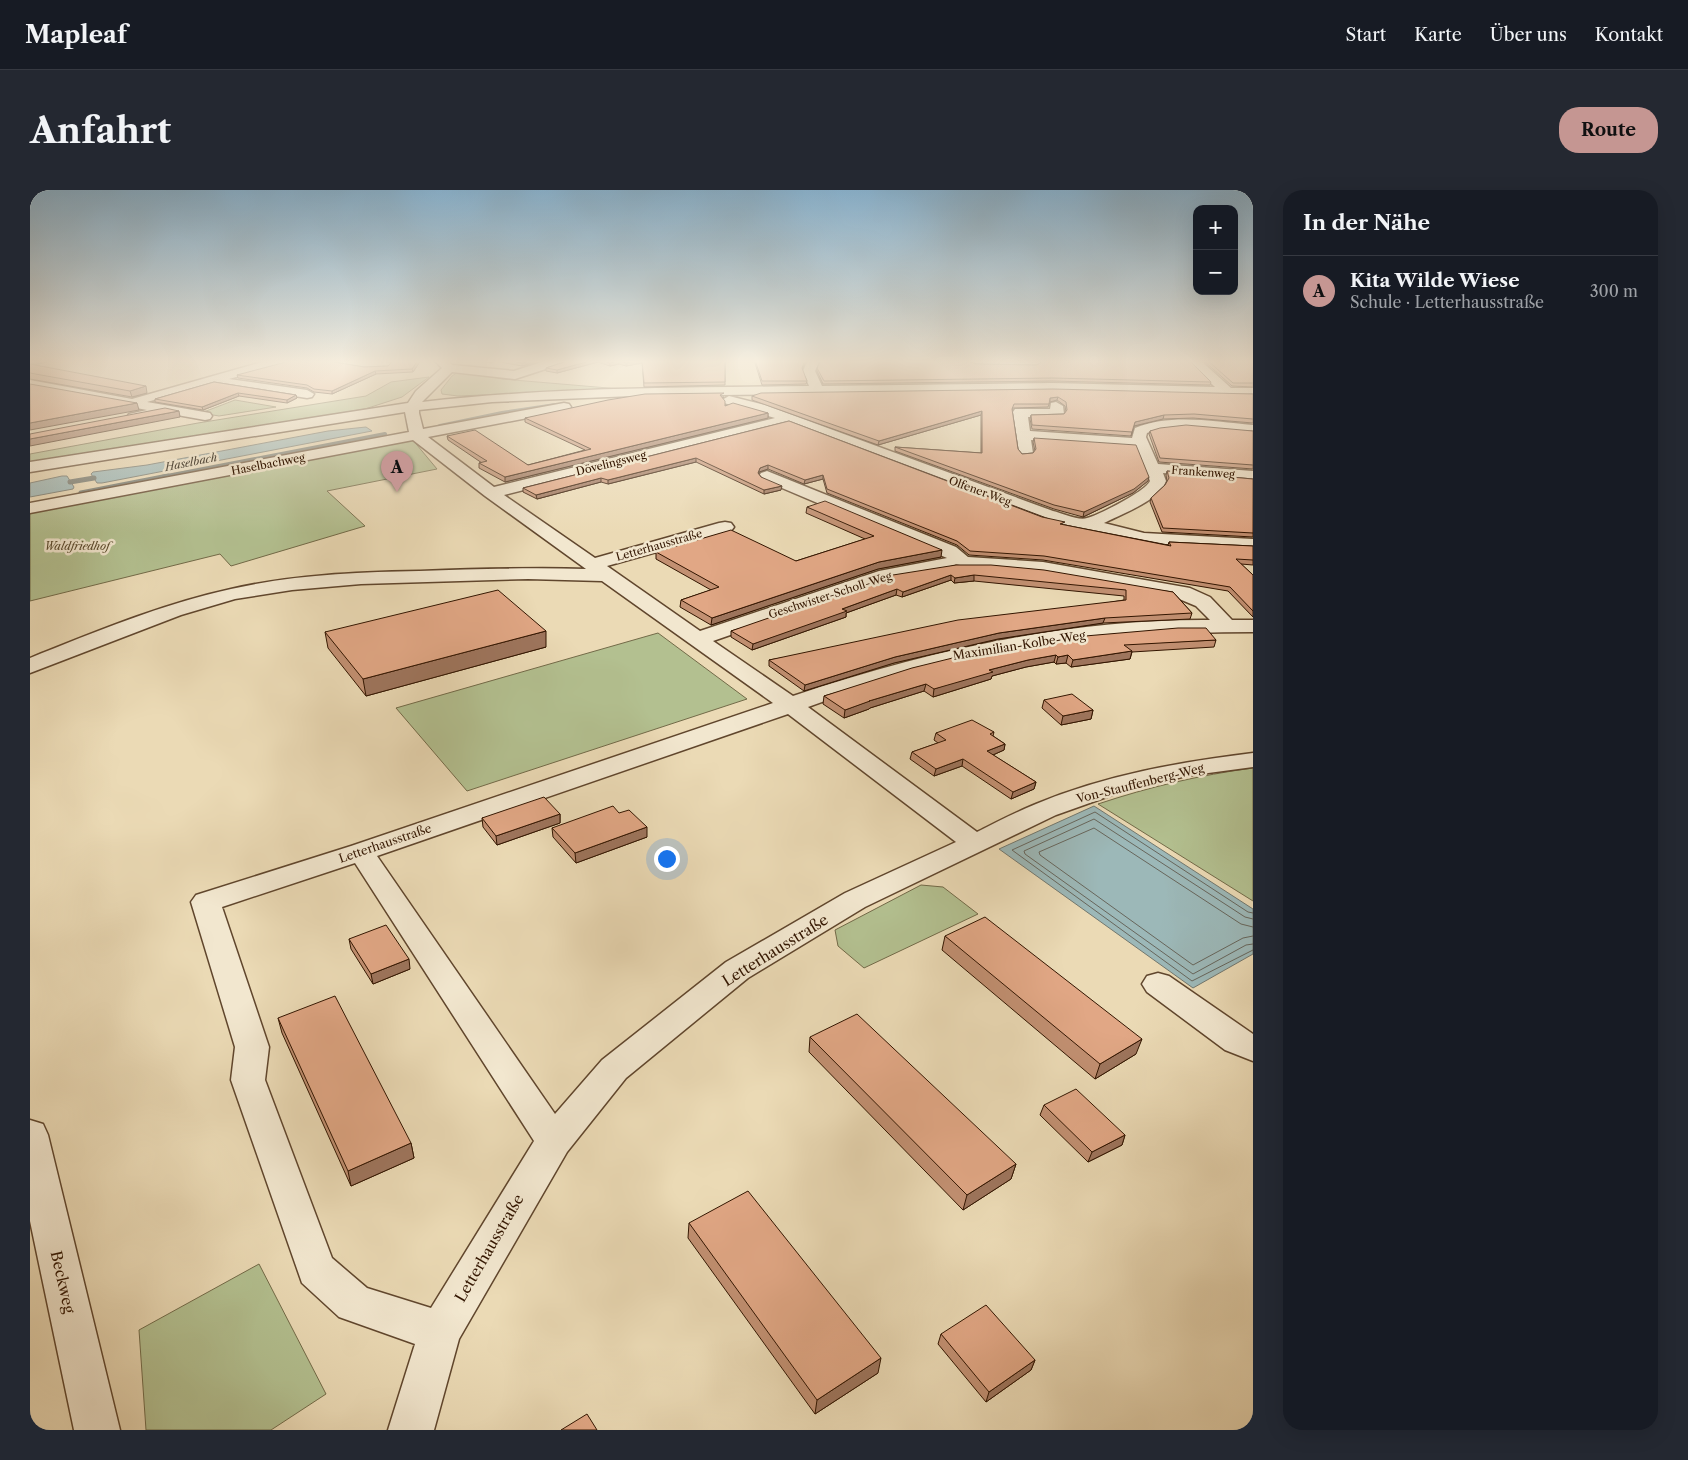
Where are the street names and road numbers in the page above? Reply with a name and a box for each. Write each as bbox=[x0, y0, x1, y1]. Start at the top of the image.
street label: Dövelingsweg bbox=[574, 447, 648, 478]
street label: Haselbachweg bbox=[230, 450, 306, 478]
street label: Frankenweg bbox=[1171, 463, 1236, 481]
street label: Olfener Weg bbox=[947, 473, 1013, 509]
street label: Letterhausstraße bbox=[614, 526, 704, 564]
street label: Geschwister-Scholl-Weg bbox=[767, 568, 894, 622]
street label: Maximilian-Kolbe-Weg bbox=[952, 627, 1087, 663]
street label: Von-Stauffenberg-Weg bbox=[1074, 760, 1206, 806]
street label: Letterhausstraße bbox=[337, 820, 434, 866]
street label: Letterhausstraße bbox=[719, 910, 831, 990]
street label: Letterhausstraße bbox=[450, 1191, 528, 1305]
street label: Beckweg bbox=[47, 1249, 79, 1315]

